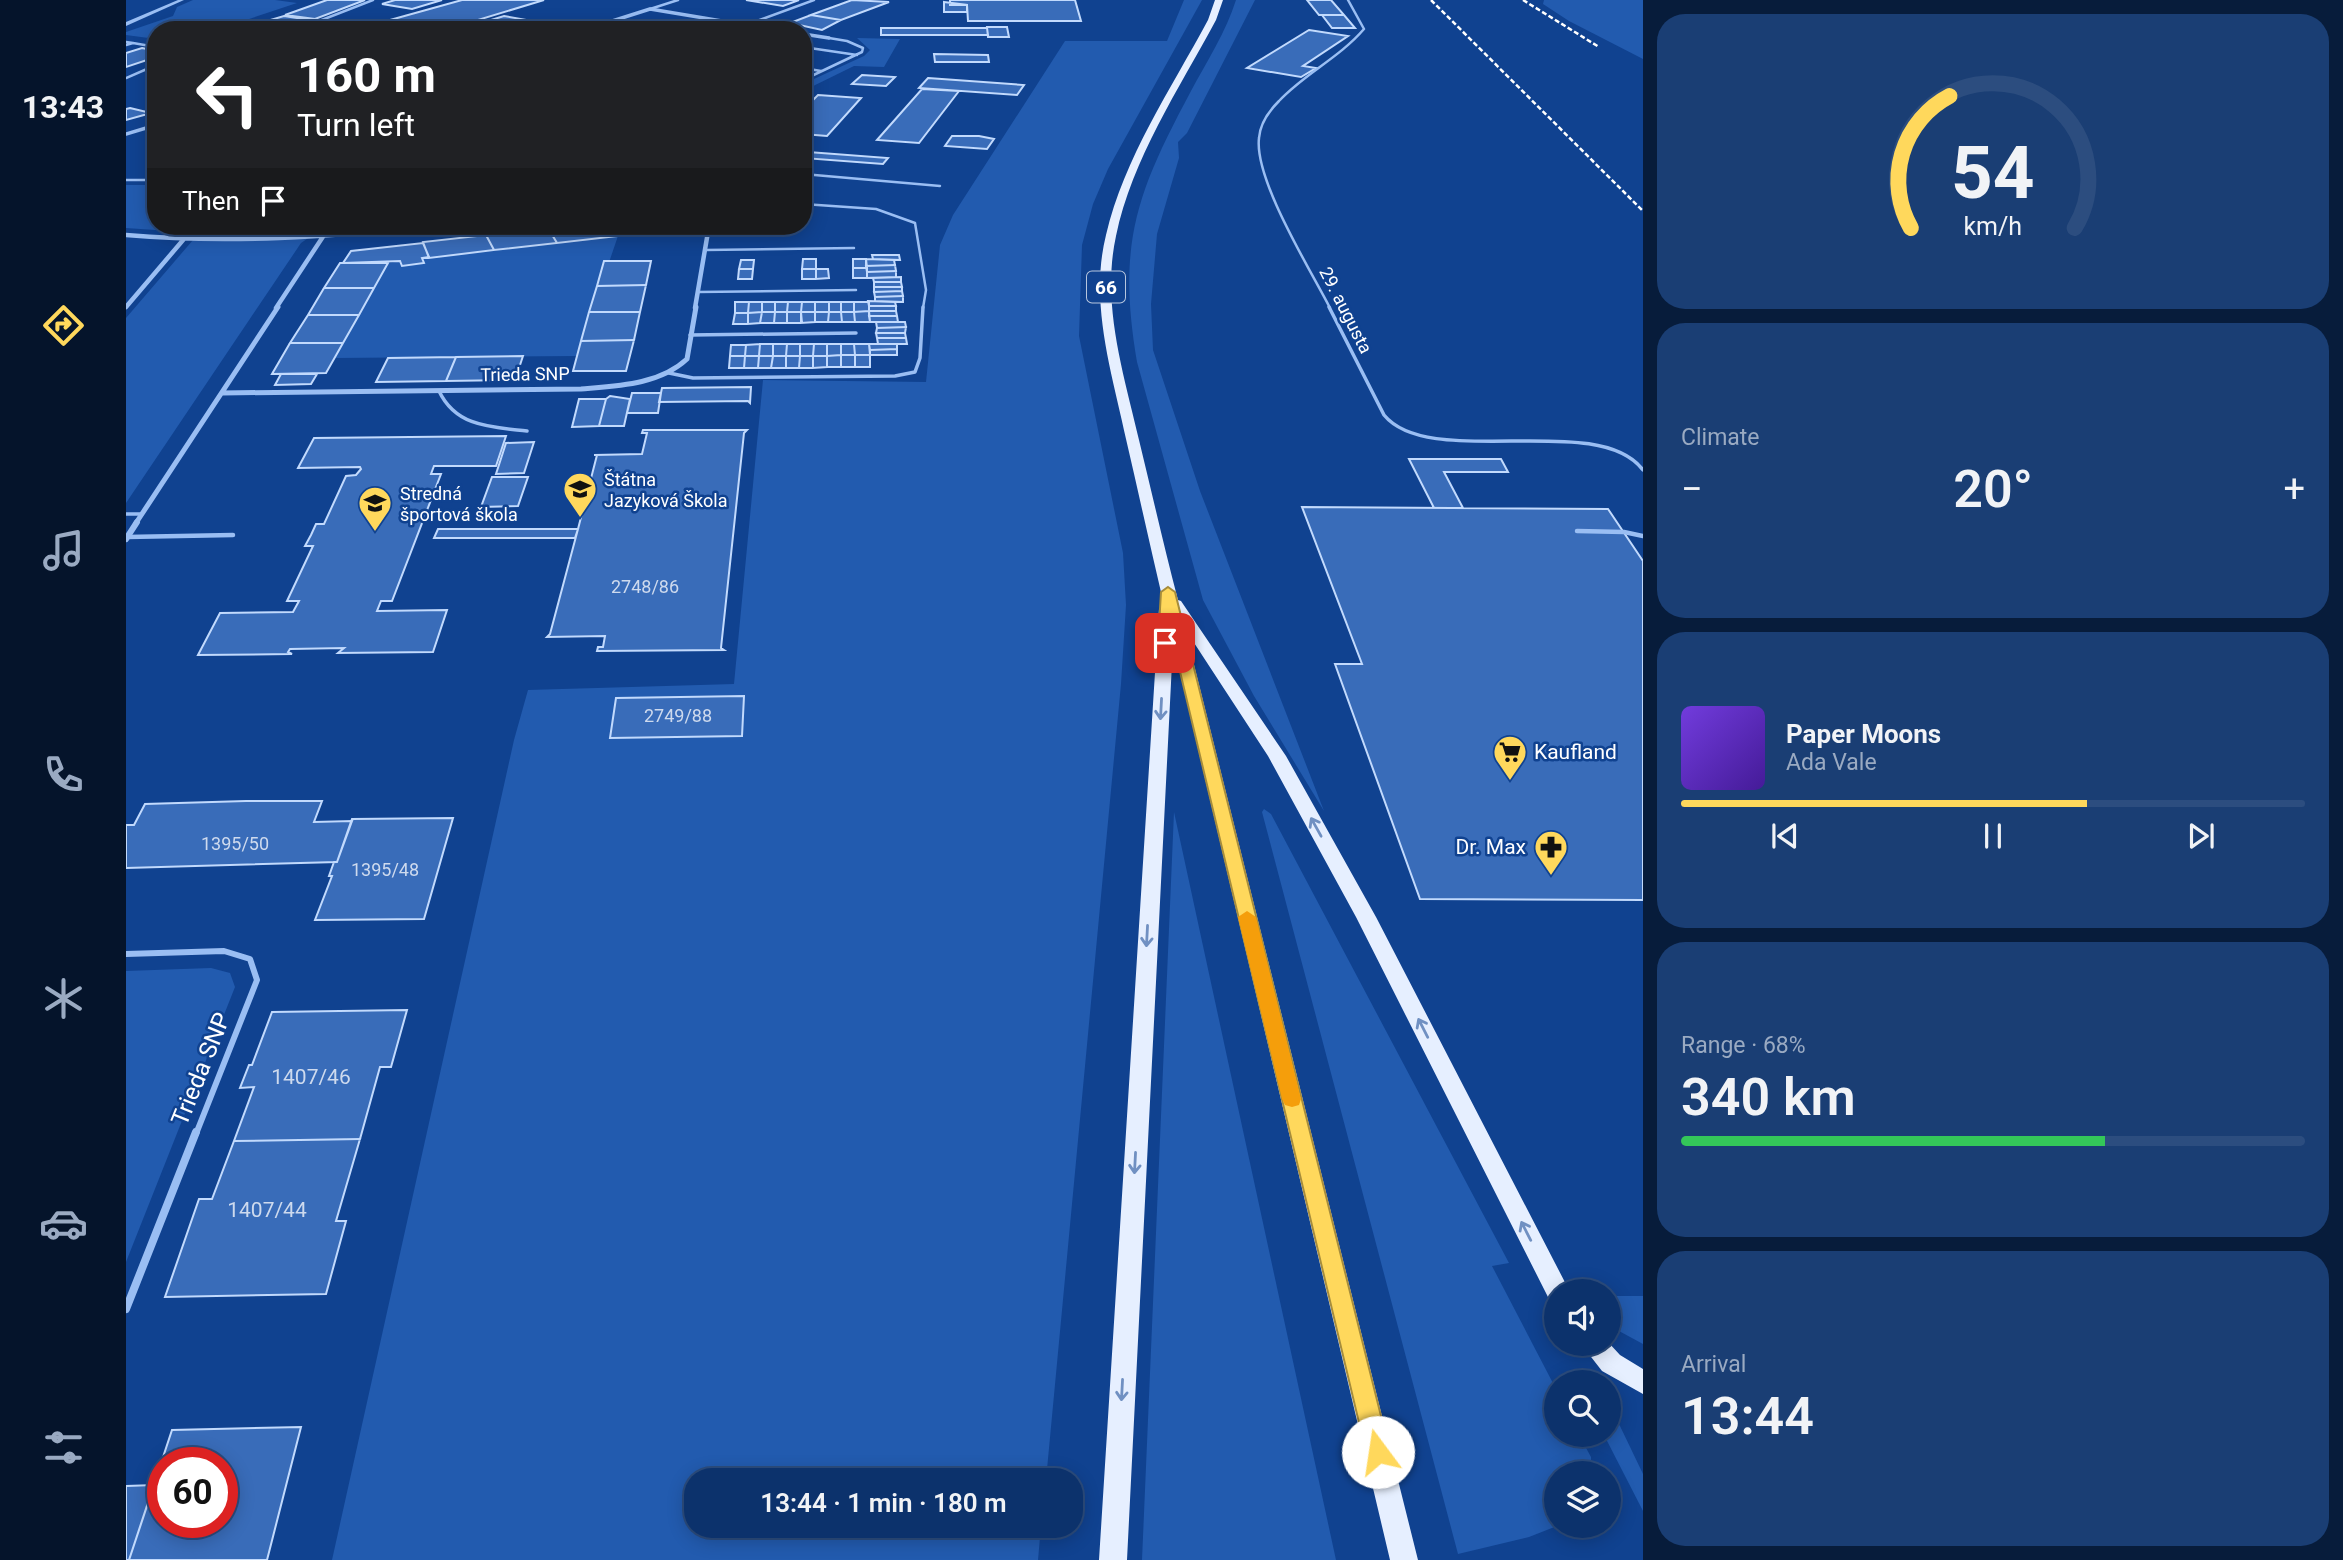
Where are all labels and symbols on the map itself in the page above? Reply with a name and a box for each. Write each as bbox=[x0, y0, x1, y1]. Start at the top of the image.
street label: 29. augusta bbox=[1315, 263, 1377, 357]
road number: 66 bbox=[1087, 272, 1125, 302]
street label: Trieda SNP bbox=[480, 363, 570, 385]
place label: Štátna Jazyková Škola bbox=[604, 469, 728, 511]
school or university icon: Štátna Jazyková Škola bbox=[561, 470, 599, 519]
place label: Stredná športová škola bbox=[400, 483, 518, 525]
school or university icon: Stredná športová škola bbox=[356, 484, 394, 533]
house number: 2748/86 bbox=[611, 576, 679, 597]
pin bbox=[1135, 613, 1195, 673]
one-way arrow bbox=[1154, 697, 1167, 719]
house number: 2749/88 bbox=[644, 705, 712, 726]
supermarket icon: Kaufland bbox=[1491, 733, 1529, 782]
place label: Kaufland bbox=[1534, 740, 1617, 764]
one-way arrow bbox=[1309, 818, 1323, 838]
pharmacy icon: Dr. Max bbox=[1532, 828, 1570, 877]
house number: 1395/50 bbox=[201, 833, 269, 854]
place label: Dr. Max bbox=[1455, 835, 1526, 859]
house number: 1395/48 bbox=[351, 859, 419, 880]
one-way arrow bbox=[1141, 924, 1154, 947]
street label: Trieda SNP bbox=[166, 1008, 236, 1130]
one-way arrow bbox=[1415, 1018, 1429, 1039]
house number: 1407/46 bbox=[271, 1065, 351, 1089]
one-way arrow bbox=[1128, 1151, 1141, 1174]
house number: 1407/44 bbox=[227, 1198, 307, 1222]
one-way arrow bbox=[1519, 1221, 1533, 1242]
one-way arrow bbox=[1116, 1378, 1129, 1401]
position arrow bbox=[1341, 1415, 1415, 1489]
speed limit sign: 60 bbox=[147, 1447, 238, 1538]

